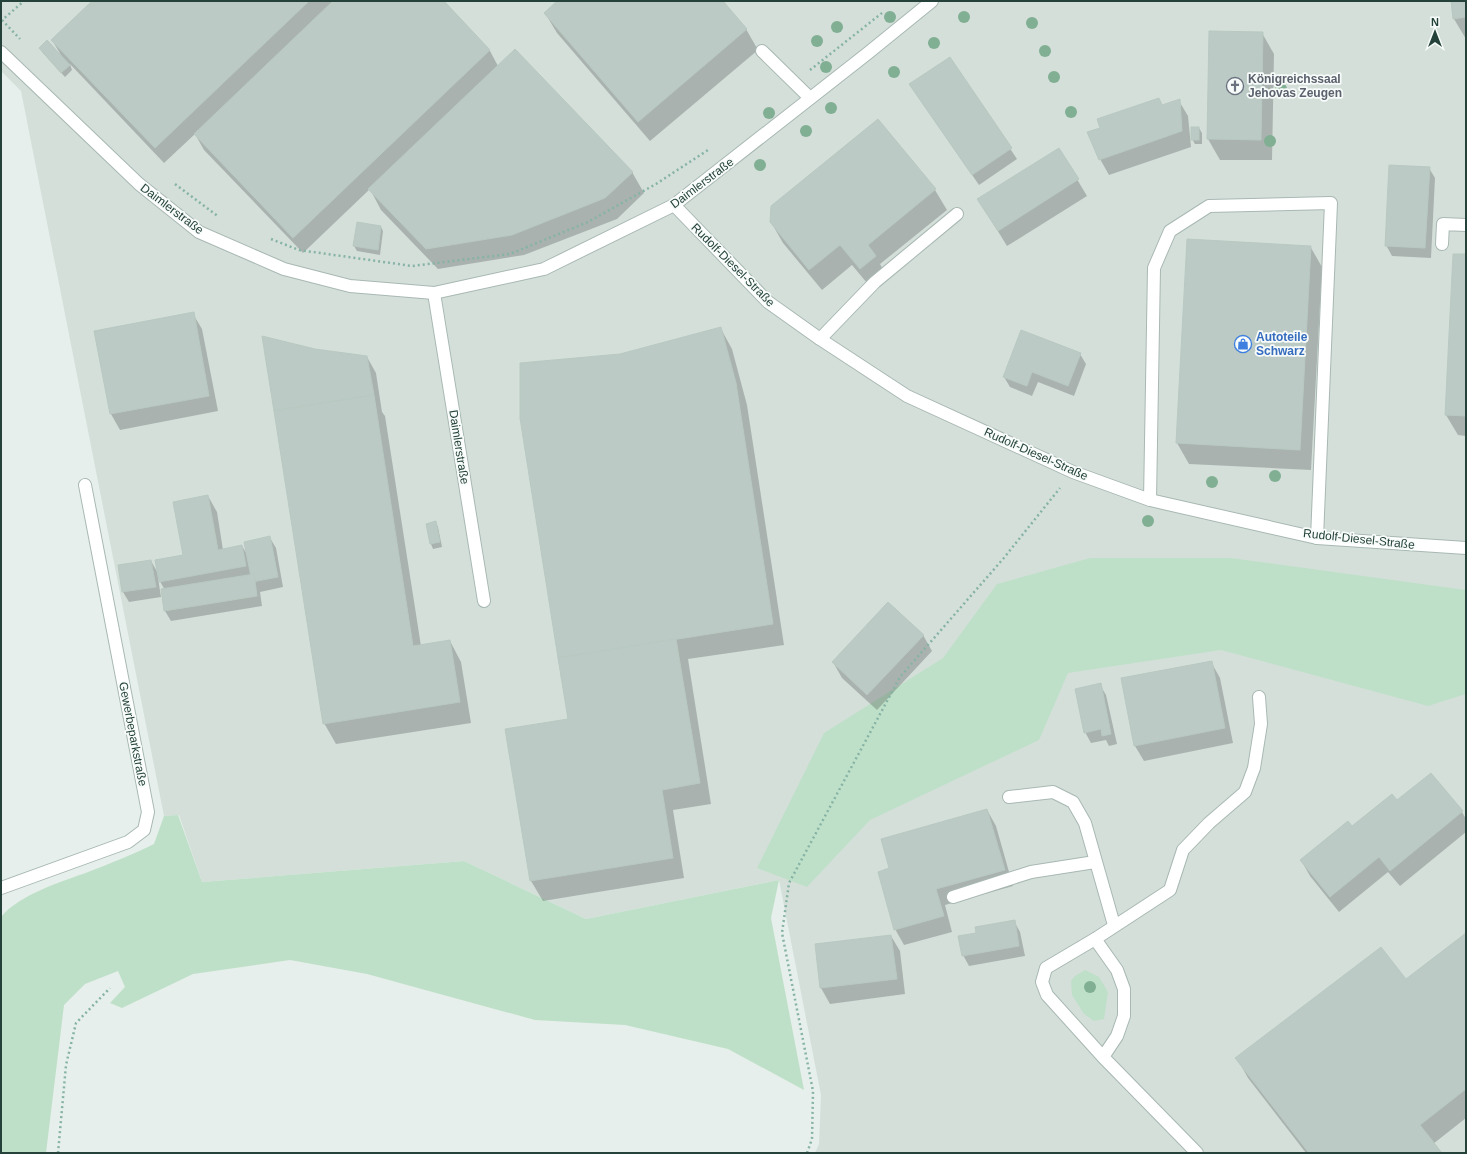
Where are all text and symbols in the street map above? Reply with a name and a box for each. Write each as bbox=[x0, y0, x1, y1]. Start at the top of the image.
north arrow bbox=[1415, 12, 1455, 52]
text: N bbox=[1431, 16, 1439, 28]
place label: Königreichssaal Jehovas Zeugen bbox=[1248, 72, 1342, 100]
church icon: Königreichssaal Jehovas Zeugen bbox=[1225, 76, 1245, 96]
street label: Daimlerstraße bbox=[668, 155, 737, 211]
street label: Daimlerstraße bbox=[138, 181, 207, 237]
street label: Rudolf-Diesel-Straße bbox=[688, 220, 778, 310]
place label: Autoteile Schwarz bbox=[1256, 330, 1308, 358]
shop icon: Autoteile Schwarz bbox=[1233, 334, 1253, 354]
street label: Daimlerstraße bbox=[446, 409, 472, 486]
street label: Rudolf-Diesel-Straße bbox=[982, 425, 1090, 483]
street label: Rudolf-Diesel-Straße bbox=[1303, 526, 1416, 552]
street label: Gewerbeparkstraße bbox=[116, 681, 150, 788]

